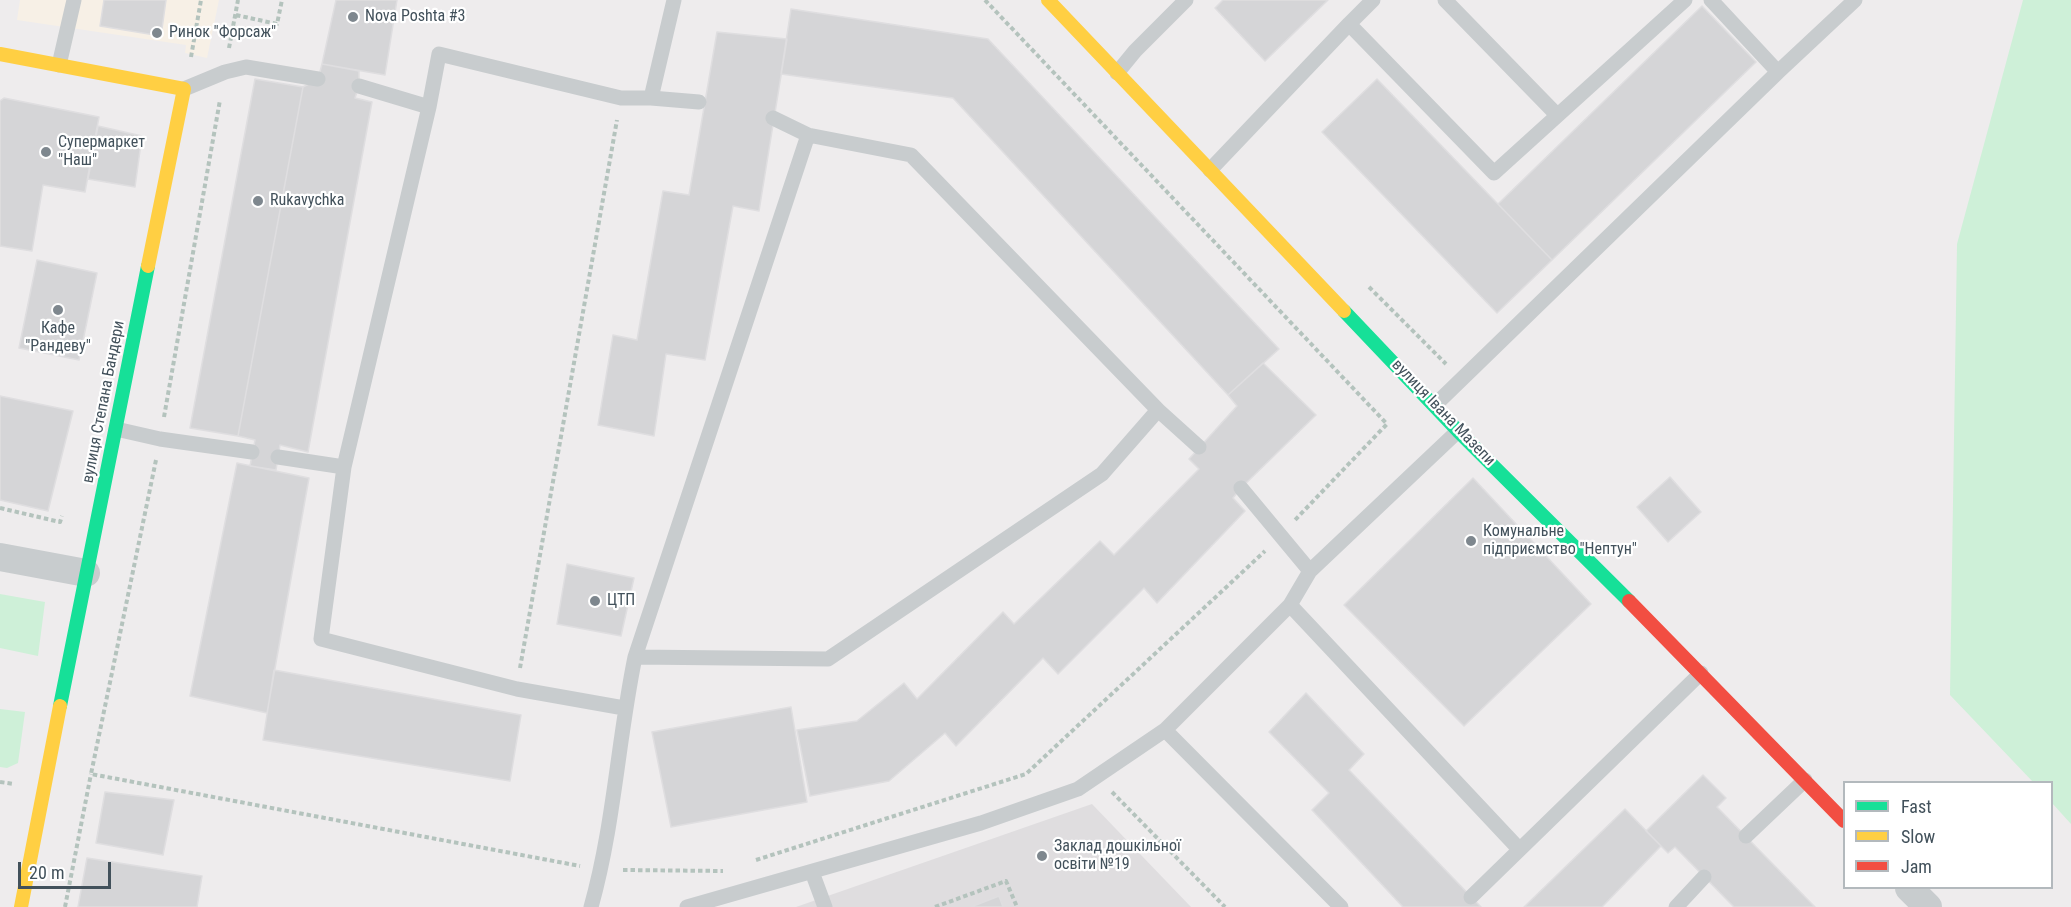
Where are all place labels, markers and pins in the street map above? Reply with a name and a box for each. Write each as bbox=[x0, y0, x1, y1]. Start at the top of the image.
place label: Nova Poshta #3 bbox=[365, 7, 465, 27]
marker: Nova Poshta #3 bbox=[346, 10, 360, 24]
place label: Ринок "Форсаж" bbox=[169, 23, 276, 43]
marker: Ринок "Форсаж" bbox=[150, 26, 164, 40]
place label: Супермаркет "Наш" bbox=[58, 133, 145, 171]
marker: Супермаркет "Наш" bbox=[39, 145, 53, 159]
place label: Rukavychka bbox=[270, 191, 344, 211]
marker: Rukavychka bbox=[251, 194, 265, 208]
marker: Кафе "Рандеву" bbox=[51, 303, 65, 317]
place label: Кафе "Рандеву" bbox=[25, 319, 91, 357]
place label: Комунальне підприємство "Нептун" bbox=[1483, 522, 1637, 560]
marker: Комунальне підприємство "Нептун" bbox=[1464, 534, 1478, 548]
place label: ЦТП bbox=[607, 591, 635, 611]
marker: ЦТП bbox=[588, 594, 602, 608]
place label: Заклад дошкільної освіти №19 bbox=[1054, 837, 1181, 875]
marker: Заклад дошкільної освіти №19 bbox=[1035, 849, 1049, 863]

